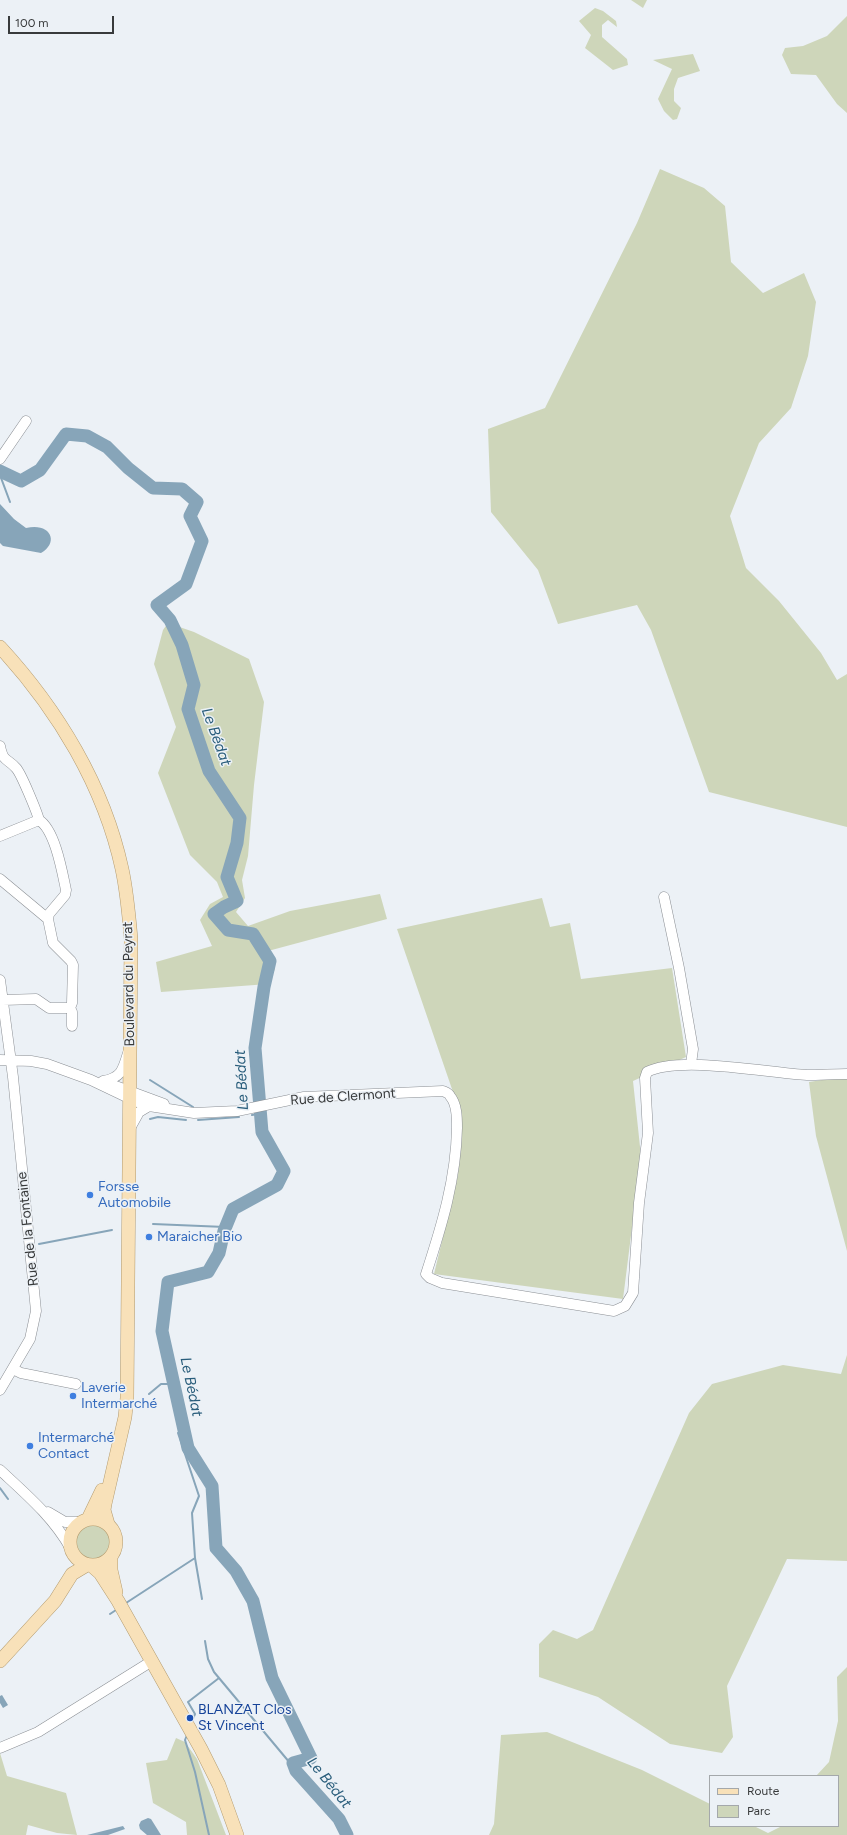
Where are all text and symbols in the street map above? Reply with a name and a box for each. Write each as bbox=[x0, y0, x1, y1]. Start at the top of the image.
scale bar bbox=[10, 8, 116, 34]
text: 100 m bbox=[15, 16, 49, 30]
water label: Le Bédat bbox=[197, 705, 235, 769]
street label: Boulevard du Peyrat bbox=[120, 921, 138, 1047]
water label: Le Bédat bbox=[231, 1049, 253, 1111]
street label: Rue de Clermont bbox=[290, 1085, 396, 1109]
street label: Rue de la Fontaine bbox=[14, 1171, 42, 1287]
place label: Forsse Automobile bbox=[98, 1179, 171, 1212]
marker: Forsse Automobile bbox=[85, 1190, 95, 1200]
place label: Maraicher Bio bbox=[157, 1229, 242, 1245]
marker: Maraicher Bio bbox=[144, 1232, 154, 1242]
water label: Le Bédat bbox=[176, 1356, 206, 1418]
place label: Laverie Intermarché bbox=[81, 1380, 157, 1412]
marker: Laverie Intermarché bbox=[68, 1391, 78, 1401]
place label: Intermarché Contact bbox=[38, 1430, 114, 1462]
marker: Intermarché Contact bbox=[25, 1441, 35, 1451]
place label: BLANZAT Clos St Vincent bbox=[198, 1702, 291, 1734]
marker: BLANZAT Clos St Vincent bbox=[185, 1713, 195, 1723]
water label: Le Bédat bbox=[303, 1754, 355, 1812]
legend bbox=[709, 1775, 839, 1827]
text: Route bbox=[747, 1784, 779, 1798]
text: Parc bbox=[747, 1804, 771, 1818]

